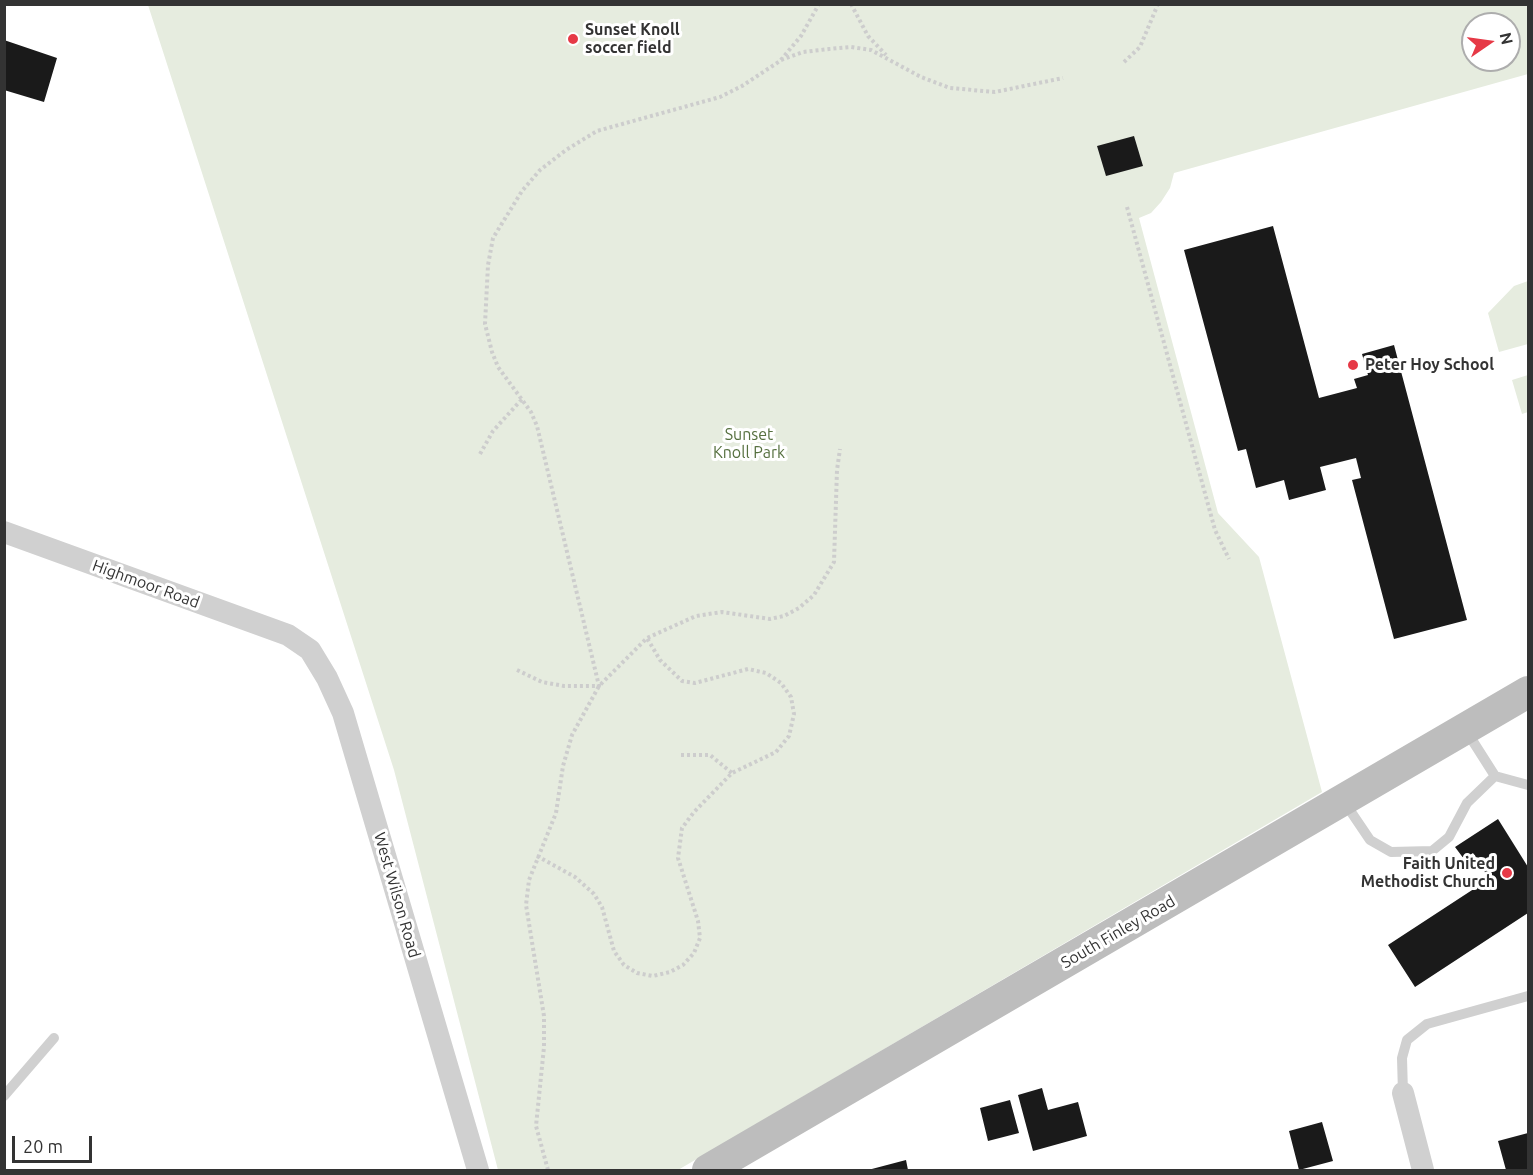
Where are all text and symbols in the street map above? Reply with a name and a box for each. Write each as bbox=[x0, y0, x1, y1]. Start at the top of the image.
north arrow bbox=[1461, 12, 1521, 72]
place label: Sunset Knoll soccer field bbox=[585, 20, 680, 58]
text: N bbox=[1496, 31, 1517, 46]
marker: Sunset Knoll soccer field bbox=[566, 32, 580, 46]
place label: Peter Hoy School bbox=[1365, 355, 1494, 375]
marker: Peter Hoy School bbox=[1346, 358, 1360, 372]
park label: Sunset Knoll Park bbox=[713, 425, 785, 463]
street label: Highmoor Road bbox=[90, 556, 202, 612]
street label: West Wilson Road bbox=[370, 830, 424, 960]
place label: Faith United Methodist Church bbox=[1361, 854, 1495, 892]
marker: Faith United Methodist Church bbox=[1500, 866, 1514, 880]
street label: South Finley Road bbox=[1057, 892, 1179, 972]
scale bar bbox=[15, 1124, 94, 1162]
text: 20 m bbox=[23, 1136, 63, 1156]

